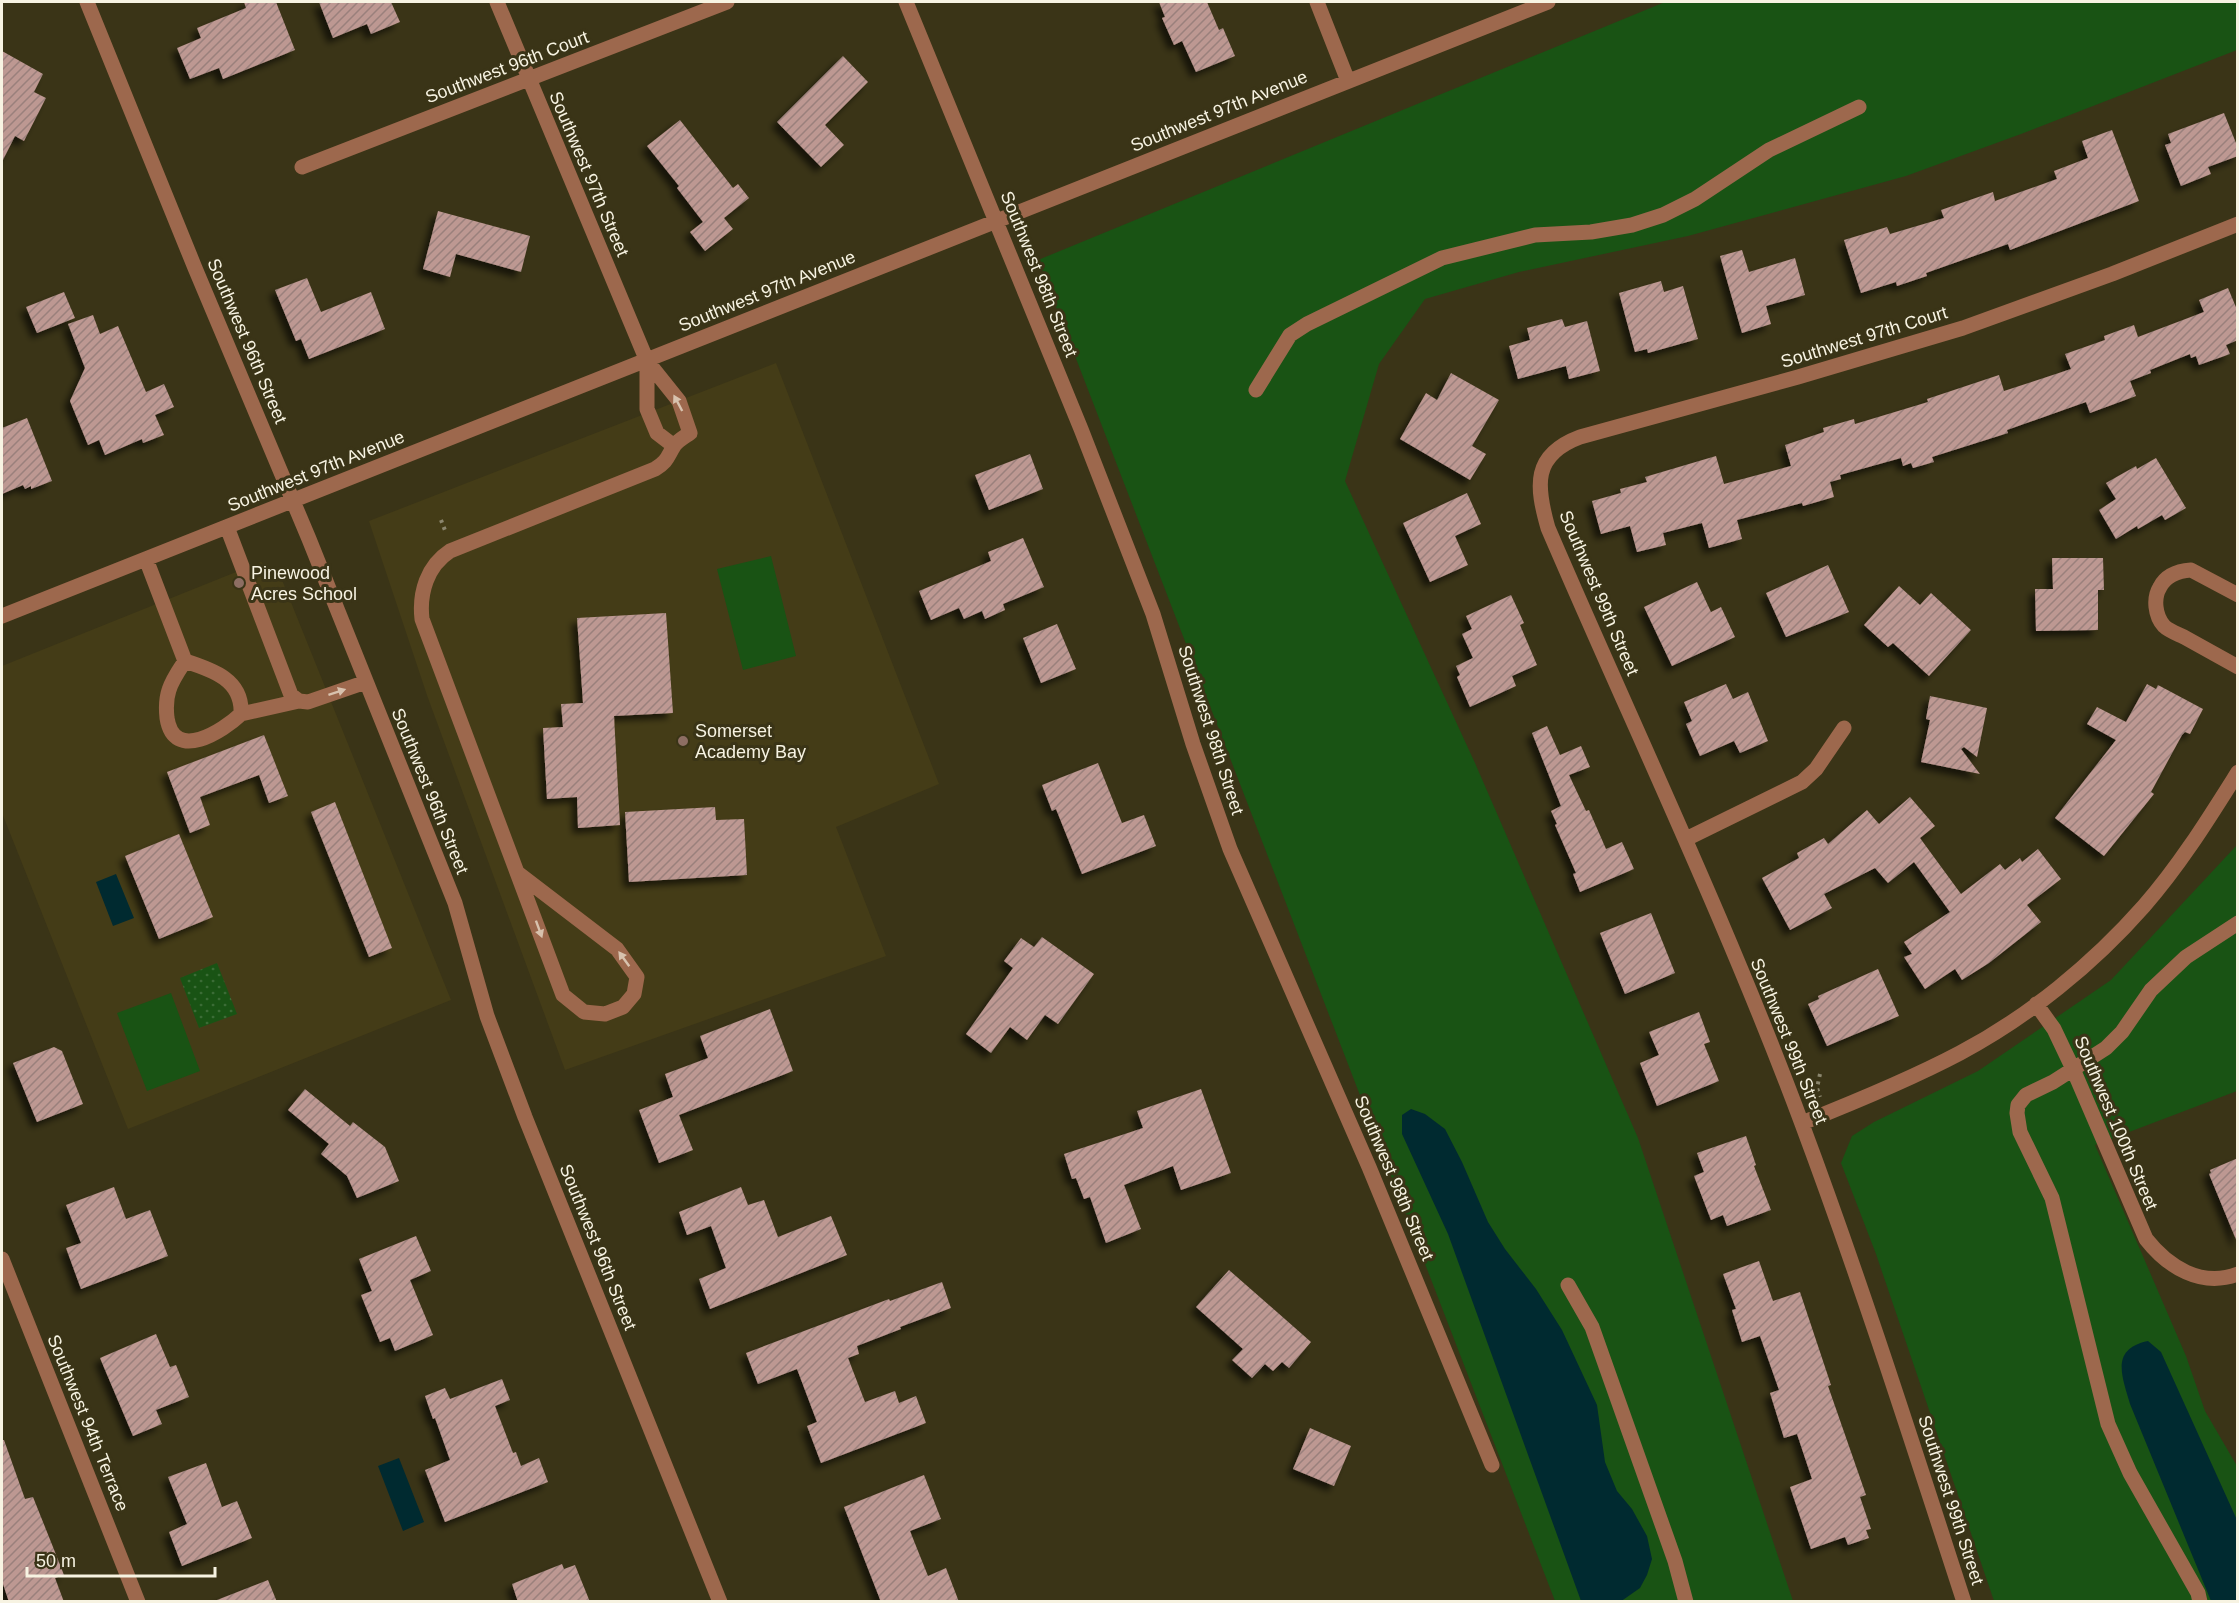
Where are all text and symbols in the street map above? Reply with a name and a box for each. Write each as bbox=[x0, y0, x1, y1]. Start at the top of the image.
street label: Southwest 96th Court bbox=[423, 27, 591, 107]
street label: Southwest 97th Avenue bbox=[1128, 66, 1310, 156]
street label: Southwest 97th Street bbox=[545, 89, 633, 259]
street label: Southwest 98th Street bbox=[997, 188, 1081, 360]
street label: Southwest 97th Avenue bbox=[676, 246, 858, 336]
street label: Southwest 96th Street bbox=[203, 256, 291, 426]
street label: Southwest 97th Court bbox=[1778, 302, 1950, 372]
one-way arrow bbox=[674, 394, 684, 412]
street label: Southwest 97th Avenue bbox=[225, 426, 407, 516]
street label: Southwest 99th Street bbox=[1555, 508, 1643, 678]
place label: Pinewood Acres School bbox=[251, 563, 357, 604]
marker: Pinewood Acres School bbox=[232, 576, 246, 590]
street label: Southwest 98th Street bbox=[1174, 643, 1248, 817]
one-way arrow bbox=[328, 687, 346, 696]
street label: Southwest 96th Street bbox=[388, 705, 472, 877]
place label: Somerset Academy Bay bbox=[695, 721, 806, 762]
marker: Somerset Academy Bay bbox=[676, 734, 690, 748]
one-way arrow bbox=[535, 920, 544, 938]
one-way arrow bbox=[618, 951, 630, 967]
street label: Southwest 99th Street bbox=[1747, 955, 1831, 1127]
street label: Southwest 100th Street bbox=[2070, 1033, 2162, 1213]
street label: Southwest 98th Street bbox=[1350, 1093, 1438, 1263]
street label: Southwest 96th Street bbox=[556, 1161, 640, 1333]
street label: Southwest 94th Terrace bbox=[43, 1332, 133, 1514]
street label: Southwest 99th Street bbox=[1914, 1413, 1988, 1587]
scale bar bbox=[27, 1540, 214, 1578]
text: 50 m bbox=[36, 1551, 76, 1571]

